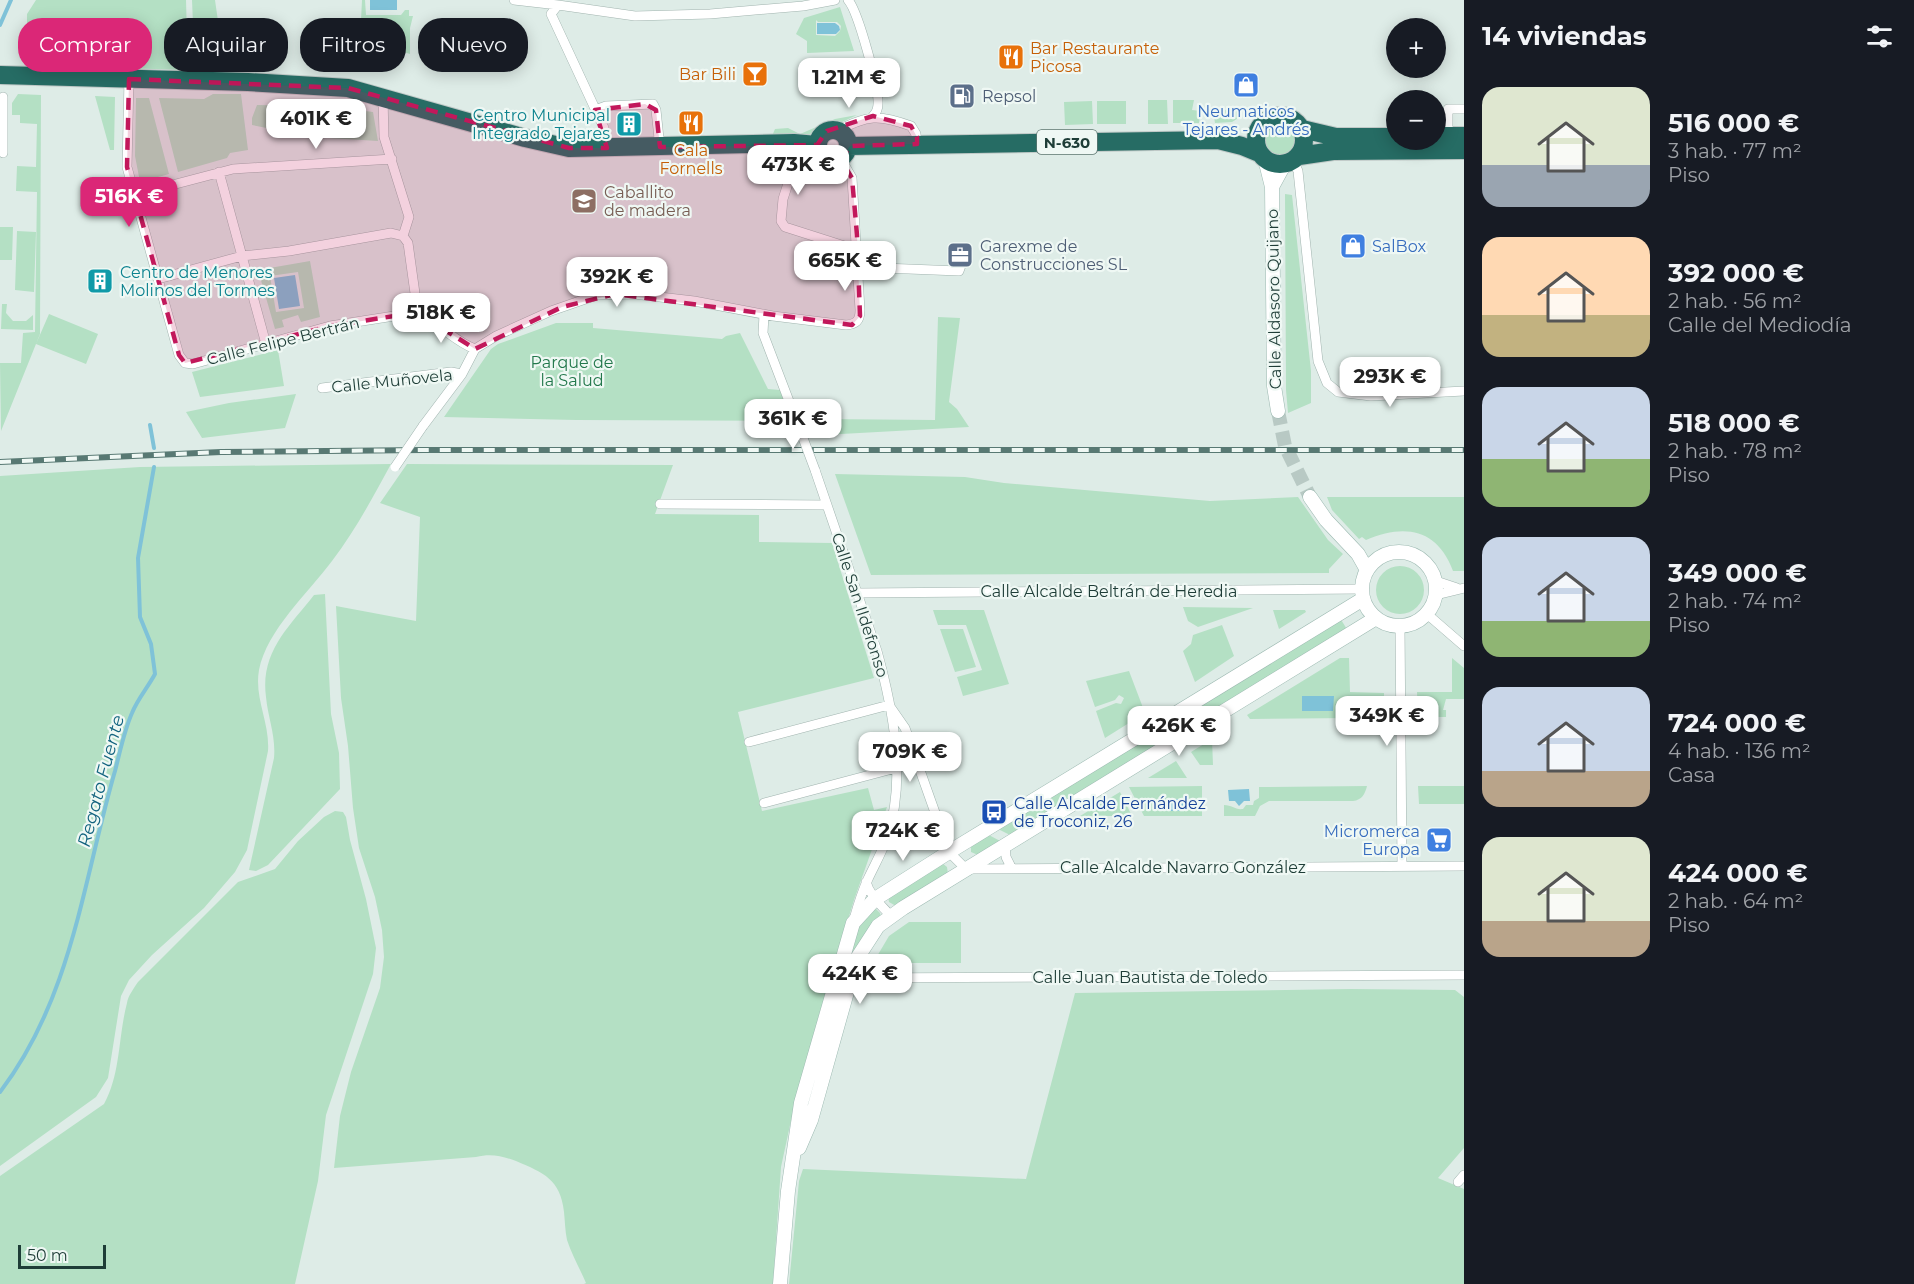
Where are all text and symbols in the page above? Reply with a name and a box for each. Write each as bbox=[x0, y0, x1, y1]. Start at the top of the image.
chip: Comprar bbox=[18, 18, 152, 72]
chip: Alquilar bbox=[164, 18, 288, 72]
chip: Filtros bbox=[300, 18, 406, 72]
chip: Nuevo bbox=[418, 18, 528, 72]
map controls bbox=[1386, 18, 1446, 150]
button: + bbox=[1386, 18, 1446, 78]
text: 14 viviendas bbox=[1482, 20, 1647, 52]
icon: filters bbox=[1863, 20, 1896, 53]
place label: Bar Restaurante Picosa bbox=[1030, 39, 1159, 76]
restaurant icon: Bar Restaurante Picosa bbox=[996, 42, 1026, 72]
pin: 1.21M € bbox=[794, 58, 904, 109]
bar icon: Bar Bili bbox=[740, 59, 770, 89]
place label: Bar Bili bbox=[679, 65, 736, 84]
text: 1.21M € bbox=[812, 65, 886, 89]
shop icon: Neumaticos Tejares - Andrés bbox=[1231, 70, 1261, 100]
fuel station icon: Repsol bbox=[947, 81, 977, 111]
place label: Repsol bbox=[982, 87, 1036, 106]
button: − bbox=[1386, 90, 1446, 150]
pin: 401K € bbox=[267, 99, 365, 150]
place label: Neumaticos Tejares - Andrés bbox=[1183, 102, 1310, 139]
text: 401K € bbox=[280, 106, 352, 130]
place label: Centro Municipal Integrado Tejares bbox=[472, 106, 610, 143]
text: 516 000 € bbox=[1668, 107, 1799, 139]
restaurant icon: Cala Fornells bbox=[676, 108, 706, 138]
building icon: Centro Municipal Integrado Tejares bbox=[614, 109, 644, 139]
icon: home bbox=[1530, 111, 1602, 183]
road number: N-630 bbox=[1037, 130, 1097, 154]
text: 3 hab. · 77 m² bbox=[1668, 139, 1801, 163]
place label: Cala Fornells bbox=[659, 141, 723, 178]
pin: 473K € bbox=[749, 145, 847, 196]
text: 473K € bbox=[761, 152, 835, 176]
text: Piso bbox=[1668, 163, 1710, 187]
pin: 516K € bbox=[80, 177, 178, 228]
place label: Caballito de madera bbox=[604, 183, 691, 220]
text: 516K € bbox=[94, 184, 164, 208]
school or university icon: Caballito de madera bbox=[569, 186, 599, 216]
street label: Calle Aldasoro Quijano bbox=[1263, 209, 1285, 389]
shop icon: SalBox bbox=[1338, 231, 1368, 261]
place label: Garexme de Construcciones SL bbox=[980, 237, 1128, 274]
place label: SalBox bbox=[1372, 237, 1426, 256]
office icon: Garexme de Construcciones SL bbox=[945, 240, 975, 270]
pin: 665K € bbox=[796, 241, 894, 292]
text: 665K € bbox=[808, 248, 882, 272]
pin: 392K € bbox=[568, 257, 666, 308]
text: 392 000 € bbox=[1668, 257, 1804, 289]
icon: home bbox=[1530, 261, 1602, 333]
place label: Centro de Menores Molinos del Tormes bbox=[120, 263, 275, 300]
text: 392K € bbox=[581, 264, 653, 288]
building icon: Centro de Menores Molinos del Tormes bbox=[85, 266, 115, 296]
text: 2 hab. · 56 m² bbox=[1668, 289, 1802, 313]
pin: 518K € bbox=[392, 293, 490, 344]
text: 518K € bbox=[406, 300, 476, 324]
street label: Calle Felipe Bertrán bbox=[205, 313, 361, 369]
text: Calle del Mediodía bbox=[1668, 313, 1852, 337]
park label: Parque de la Salud bbox=[531, 353, 613, 390]
pin: 293K € bbox=[1341, 357, 1439, 408]
text: 293K € bbox=[1354, 364, 1426, 388]
street label: Calle Muñovela bbox=[331, 365, 453, 397]
pin: 361K € bbox=[744, 399, 842, 450]
text: 361K € bbox=[758, 406, 828, 430]
text: 518 000 € bbox=[1668, 407, 1800, 439]
icon: home bbox=[1530, 411, 1602, 483]
text: 2 hab. · 78 m² bbox=[1668, 439, 1802, 463]
text: Piso bbox=[1668, 463, 1710, 487]
street label: Calle San Ildefonso bbox=[828, 530, 892, 680]
text: 349 000 € bbox=[1668, 557, 1807, 589]
icon: home bbox=[1530, 561, 1602, 633]
street label: Calle Alcalde Beltrán de Heredia bbox=[981, 582, 1237, 601]
text: 2 hab. · 74 m² bbox=[1668, 589, 1802, 613]
text: Piso bbox=[1668, 613, 1710, 637]
pin: 349K € bbox=[1338, 696, 1436, 747]
text: 349K € bbox=[1350, 703, 1424, 727]
pin: 426K € bbox=[1130, 706, 1228, 757]
text: 724 000 € bbox=[1668, 707, 1806, 739]
icon: home bbox=[1530, 711, 1602, 783]
water label: Regato Fuente bbox=[73, 713, 129, 849]
text: 426K € bbox=[1142, 713, 1217, 737]
pin: 709K € bbox=[861, 732, 959, 783]
text: 709K € bbox=[873, 739, 948, 763]
text: 4 hab. · 136 m² bbox=[1668, 739, 1811, 763]
text: Casa bbox=[1668, 763, 1715, 787]
place label: Calle Alcalde Fernández de Troconiz, 26 bbox=[1014, 794, 1206, 831]
bus stop icon: Calle Alcalde Fernández de Troconiz, 26 bbox=[979, 797, 1009, 827]
pin: 724K € bbox=[854, 811, 952, 862]
text: 724K € bbox=[866, 818, 940, 842]
place label: Micromerca Europa bbox=[1324, 822, 1420, 859]
supermarket icon: Micromerca Europa bbox=[1424, 825, 1454, 855]
text: 424 000 € bbox=[1668, 857, 1808, 889]
street label: Calle Alcalde Navarro González bbox=[1060, 858, 1306, 877]
icon: home bbox=[1530, 861, 1602, 933]
text: 2 hab. · 64 m² bbox=[1668, 889, 1803, 913]
text: Piso bbox=[1668, 913, 1710, 937]
pin: 424K € bbox=[811, 954, 909, 1005]
text: 424K € bbox=[822, 961, 898, 985]
street label: Calle Juan Bautista de Toledo bbox=[1033, 968, 1267, 987]
scale bar bbox=[18, 1242, 106, 1270]
text: 50 m bbox=[27, 1246, 68, 1265]

